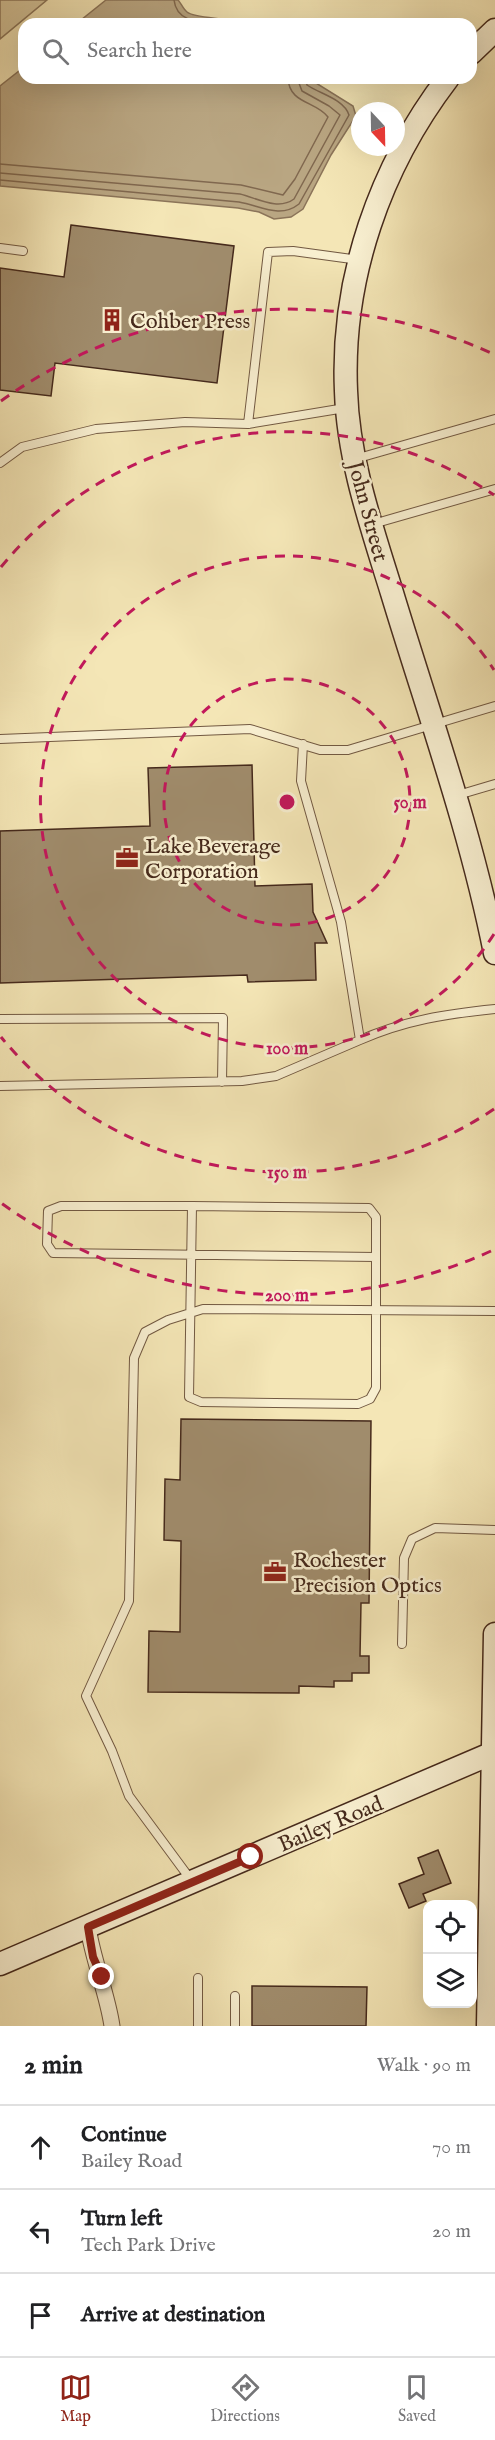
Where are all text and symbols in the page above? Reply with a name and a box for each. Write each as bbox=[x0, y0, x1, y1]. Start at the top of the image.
search box bbox=[18, 18, 477, 84]
icon: search bbox=[39, 35, 72, 68]
text: Search here bbox=[87, 37, 192, 65]
north arrow bbox=[351, 102, 405, 156]
building icon: Cohber Press bbox=[99, 307, 125, 333]
place label: Cohber Press bbox=[130, 308, 250, 336]
street label: John Street bbox=[339, 455, 394, 565]
centre of rings bbox=[277, 792, 297, 812]
text: 50 m bbox=[393, 792, 427, 815]
place label: Lake Beverage Corporation bbox=[145, 833, 281, 886]
office icon: Lake Beverage Corporation bbox=[114, 845, 140, 871]
text: 100 m bbox=[266, 1038, 308, 1061]
text: 150 m bbox=[267, 1162, 307, 1185]
text: 200 m bbox=[265, 1285, 309, 1308]
place label: Rochester Precision Optics bbox=[293, 1547, 442, 1600]
office icon: Rochester Precision Optics bbox=[262, 1559, 288, 1585]
street label: Bailey Road bbox=[274, 1790, 388, 1859]
route start bbox=[237, 1843, 263, 1869]
map controls bbox=[423, 1900, 477, 2008]
button: locate bbox=[423, 1900, 477, 1954]
button: layers bbox=[423, 1954, 477, 2008]
route end bbox=[88, 1963, 114, 1989]
text: 2 min bbox=[24, 2049, 83, 2082]
text: Walk · 90 m bbox=[377, 2053, 471, 2078]
text: Continue bbox=[81, 2121, 167, 2149]
icon: ahead bbox=[24, 2131, 57, 2164]
text: 70 m bbox=[432, 2135, 471, 2160]
text: Bailey Road bbox=[81, 2149, 182, 2174]
text: Turn left bbox=[81, 2205, 163, 2233]
icon: left bbox=[24, 2215, 57, 2248]
text: 20 m bbox=[432, 2219, 471, 2244]
text: Tech Park Drive bbox=[81, 2233, 216, 2258]
icon: arrive bbox=[24, 2299, 57, 2332]
text: Arrive at destination bbox=[81, 2301, 265, 2329]
tab: Map bbox=[59, 2371, 92, 2427]
tab: Directions bbox=[210, 2371, 280, 2427]
tab: Saved bbox=[398, 2371, 436, 2427]

